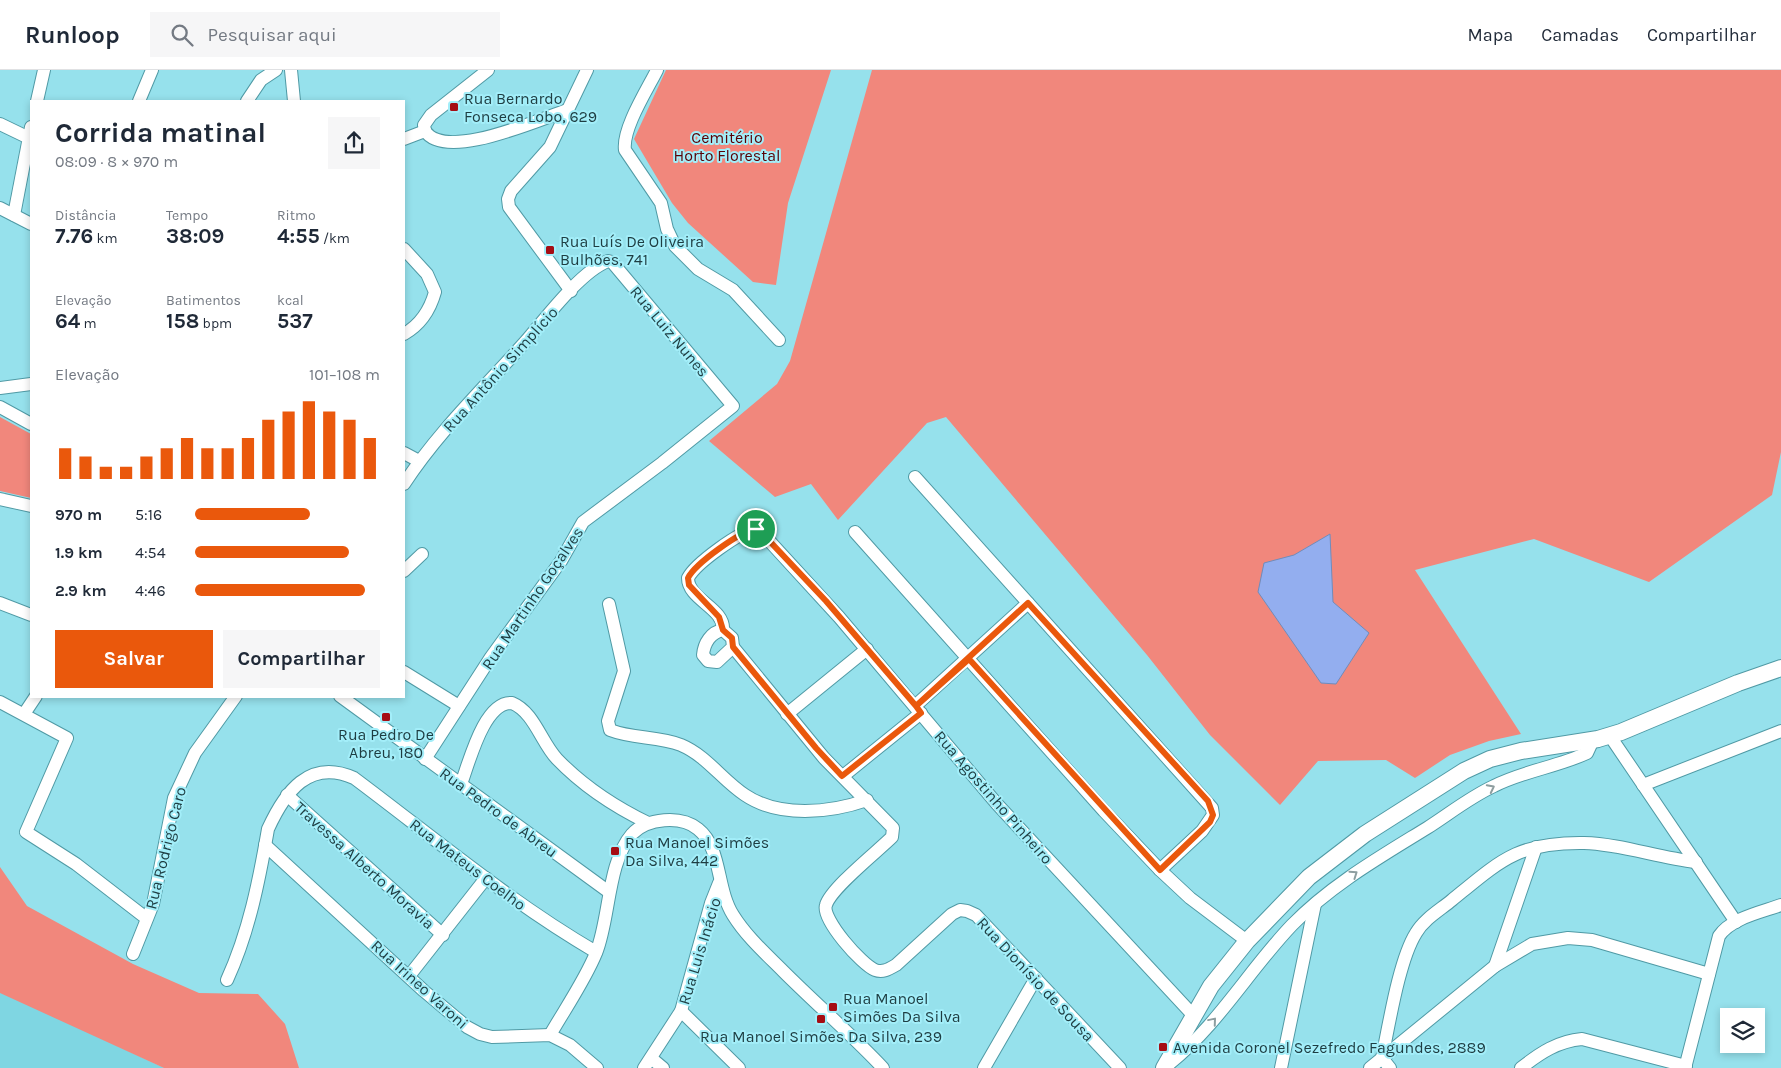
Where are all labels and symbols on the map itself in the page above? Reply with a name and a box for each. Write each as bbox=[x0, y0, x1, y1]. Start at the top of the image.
place label: Rua Bernardo Fonseca Lobo, 629 bbox=[464, 89, 597, 126]
marker: Rua Bernardo Fonseca Lobo, 629 bbox=[448, 101, 460, 113]
park label: Cemitério Horto Florestal bbox=[673, 128, 781, 165]
place label: Rua Luís De Oliveira Bulhões, 741 bbox=[560, 232, 704, 269]
marker: Rua Luís De Oliveira Bulhões, 741 bbox=[544, 244, 556, 256]
street label: Rua Luiz Nunes bbox=[626, 282, 713, 380]
street label: Rua Antônio Simplício bbox=[439, 303, 562, 436]
pin bbox=[735, 508, 777, 550]
street label: Rua Martinho Goçalves bbox=[478, 523, 587, 673]
marker: Rua Pedro De Abreu, 180 bbox=[380, 711, 392, 723]
place label: Rua Pedro De Abreu, 180 bbox=[338, 725, 434, 762]
street label: Rua Agostinho Pinheiro bbox=[931, 727, 1057, 868]
street label: Rua Pedro de Abreu bbox=[436, 763, 561, 861]
one-way arrow bbox=[1486, 784, 1495, 794]
street label: Rua Rodrigo Caro bbox=[141, 785, 190, 911]
street label: Travessa Alberto Moravia bbox=[291, 798, 438, 933]
street label: Rua Mateus Coelho bbox=[406, 815, 529, 914]
place label: Rua Manoel Simões Da Silva, 442 bbox=[625, 833, 769, 870]
marker: Rua Manoel Simões Da Silva, 442 bbox=[609, 845, 621, 857]
one-way arrow bbox=[1348, 872, 1357, 880]
street label: Rua Luis Inácio bbox=[674, 895, 725, 1007]
street label: Rua Dionísio de Sousa bbox=[973, 913, 1098, 1045]
street label: Rua Irineo Varoni bbox=[367, 936, 472, 1033]
place label: Rua Manoel Simões Da Silva bbox=[843, 989, 961, 1026]
marker: Rua Manoel Simões Da Silva bbox=[827, 1001, 839, 1013]
marker: Rua Manoel Simões Da Silva, 239 bbox=[815, 1013, 827, 1025]
one-way arrow bbox=[1207, 1018, 1216, 1027]
place label: Rua Manoel Simões Da Silva, 239 bbox=[700, 1027, 942, 1046]
place label: Avenida Coronel Sezefredo Fagundes, 2889 bbox=[1173, 1038, 1486, 1057]
marker: Avenida Coronel Sezefredo Fagundes, 2889 bbox=[1157, 1041, 1169, 1053]

